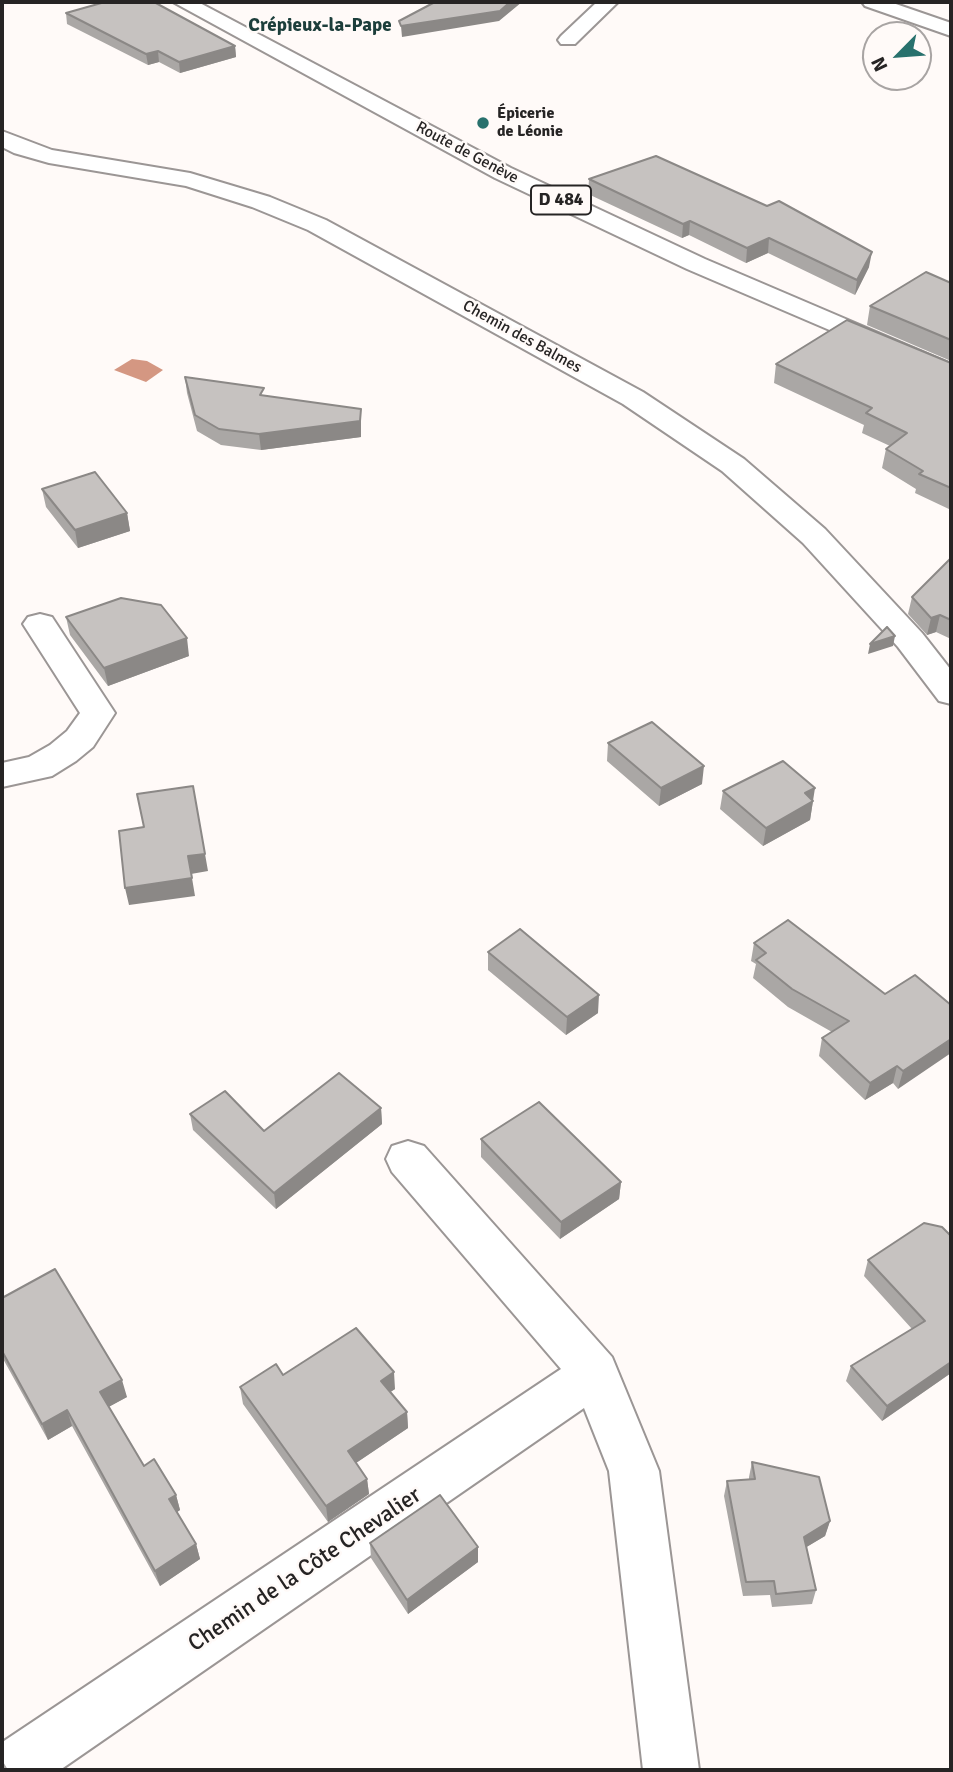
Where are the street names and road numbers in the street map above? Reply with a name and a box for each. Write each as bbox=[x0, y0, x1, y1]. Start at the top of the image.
street label: Route de Genève bbox=[412, 118, 522, 188]
road number: D 484 bbox=[531, 186, 591, 215]
street label: Chemin des Balmes bbox=[459, 296, 585, 378]
street label: Chemin de la Côte Chevalier bbox=[183, 1482, 427, 1658]

